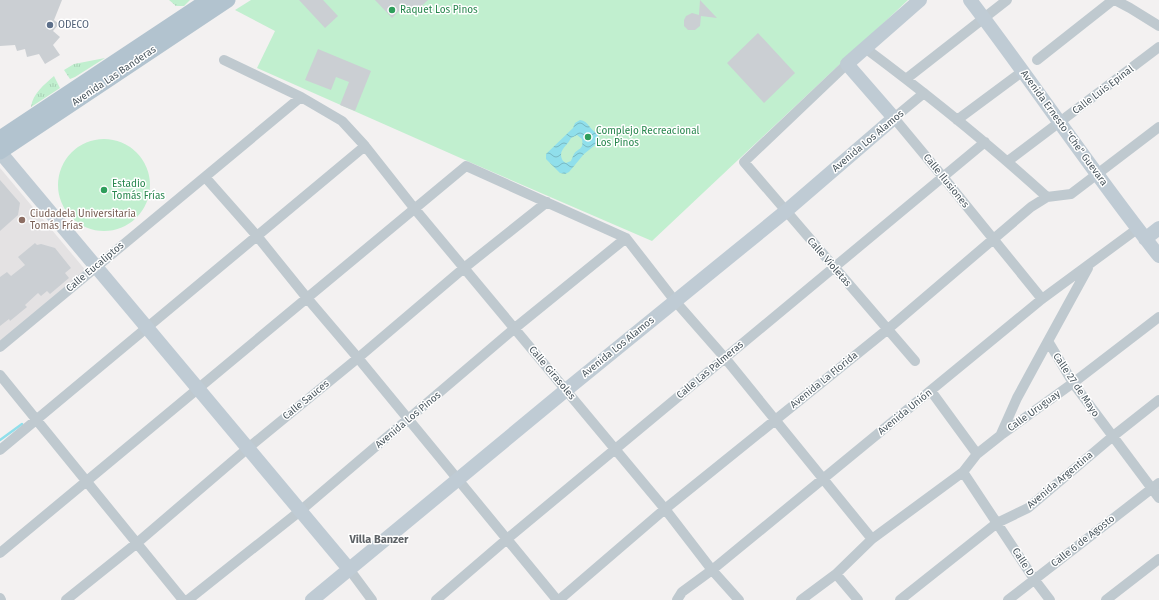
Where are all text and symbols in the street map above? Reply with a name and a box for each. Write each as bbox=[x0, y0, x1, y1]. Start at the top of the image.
place label: Raquet Los Pinos bbox=[400, 4, 478, 16]
marker: Raquet Los Pinos bbox=[387, 5, 397, 15]
place label: ODECO bbox=[58, 19, 89, 31]
marker: ODECO bbox=[45, 20, 55, 30]
street label: Avenida Las Banderas bbox=[70, 43, 159, 109]
street label: Calle Luis Epinal bbox=[1070, 63, 1136, 117]
street label: Avenida Ernesto "Che" Guevara bbox=[1018, 68, 1110, 188]
street label: Avenida Los Alamos bbox=[830, 107, 907, 174]
place label: Complejo Recreacional Los Pinos bbox=[596, 125, 699, 149]
marker: Complejo Recreacional Los Pinos bbox=[583, 132, 593, 142]
street label: Calle Ilusiones bbox=[921, 152, 972, 211]
place label: Estadio Tomás Frías bbox=[112, 178, 165, 202]
marker: Estadio Tomás Frías bbox=[99, 185, 109, 195]
place label: Ciudadela Universitaria Tomás Frías bbox=[30, 208, 136, 232]
marker: Ciudadela Universitaria Tomás Frías bbox=[17, 215, 27, 225]
street label: Calle Violetas bbox=[805, 235, 854, 289]
street label: Calle Eucaliptos bbox=[64, 239, 126, 295]
street label: Avenida Los Alamos bbox=[579, 314, 657, 380]
street label: Calle Las Palmeras bbox=[674, 338, 746, 401]
street label: Calle Girasoles bbox=[526, 344, 578, 402]
street label: Avenida La Florida bbox=[788, 349, 860, 411]
street label: Calle 27 de Mayo bbox=[1050, 351, 1102, 419]
street label: Calle Sauces bbox=[280, 377, 332, 422]
street label: Avenida Unión bbox=[876, 387, 934, 437]
street label: Calle Uruguay bbox=[1005, 388, 1063, 434]
street label: Avenida Los Pinos bbox=[373, 389, 443, 451]
street label: Avenida Argentina bbox=[1025, 449, 1095, 511]
street label: Calle 6 de Agosto bbox=[1049, 512, 1117, 570]
district label: Villa Banzer bbox=[348, 533, 409, 546]
street label: Calle D bbox=[1009, 546, 1037, 578]

